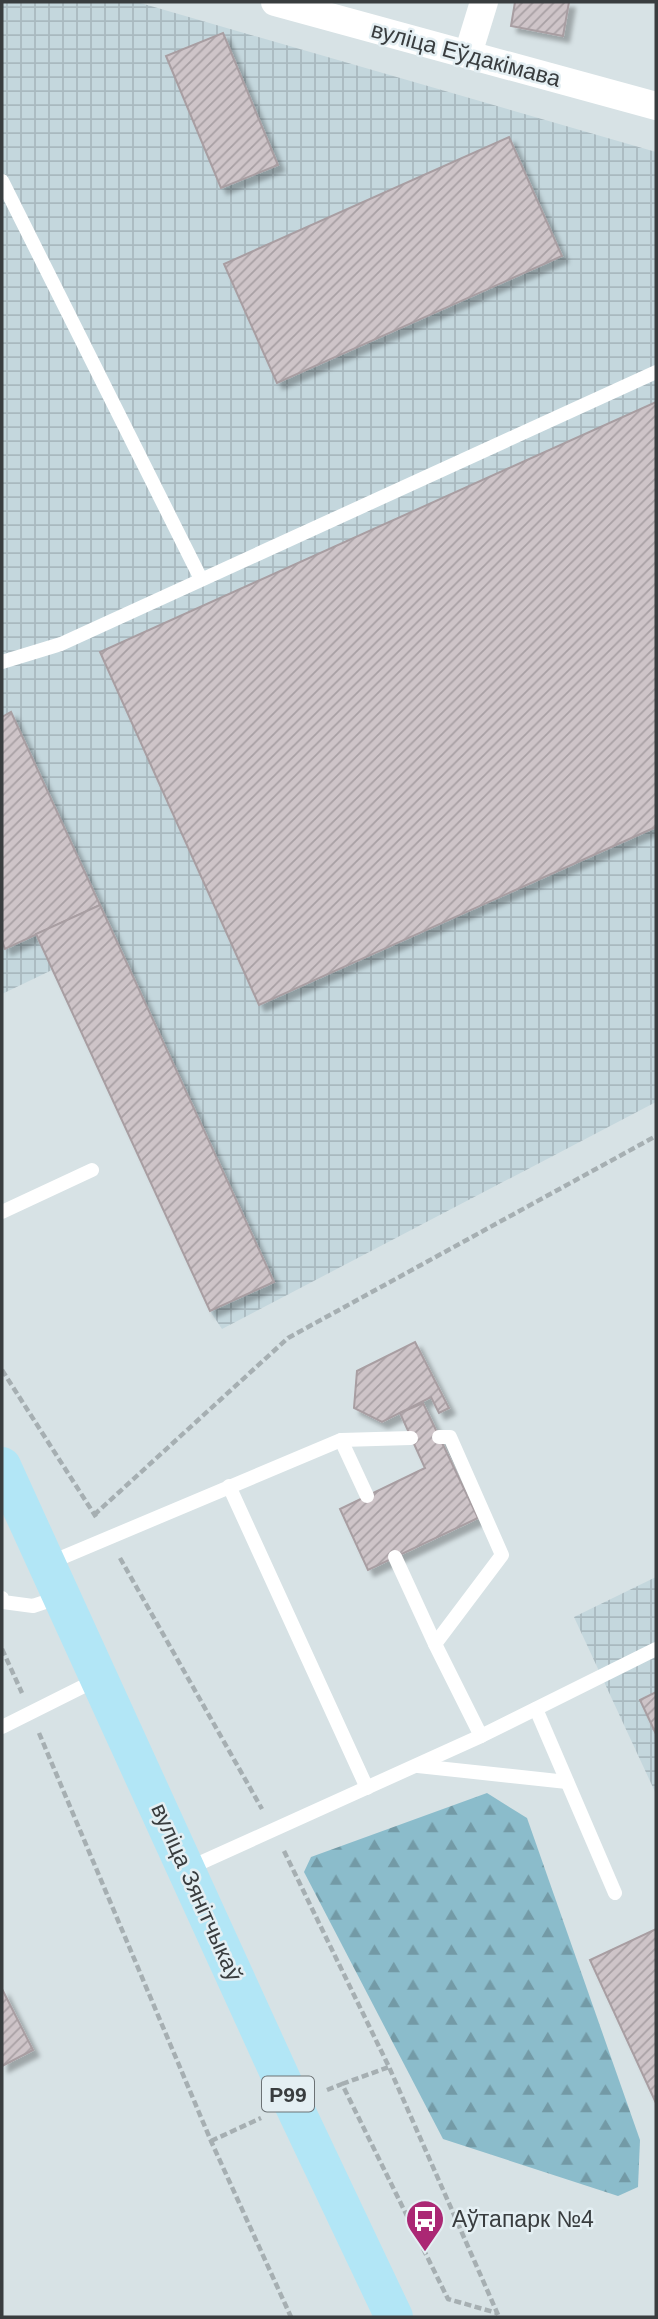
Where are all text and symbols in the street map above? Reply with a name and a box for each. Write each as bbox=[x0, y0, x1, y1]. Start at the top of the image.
street label: вуліца Еўдакімава bbox=[368, 16, 564, 92]
street label: вуліца Зянітчыкаў bbox=[146, 1799, 248, 1985]
road number: Р99 bbox=[262, 2076, 314, 2112]
bus stop icon: Аўтапарк №4 bbox=[404, 2198, 446, 2253]
place label: Аўтапарк №4 bbox=[452, 2206, 594, 2232]

